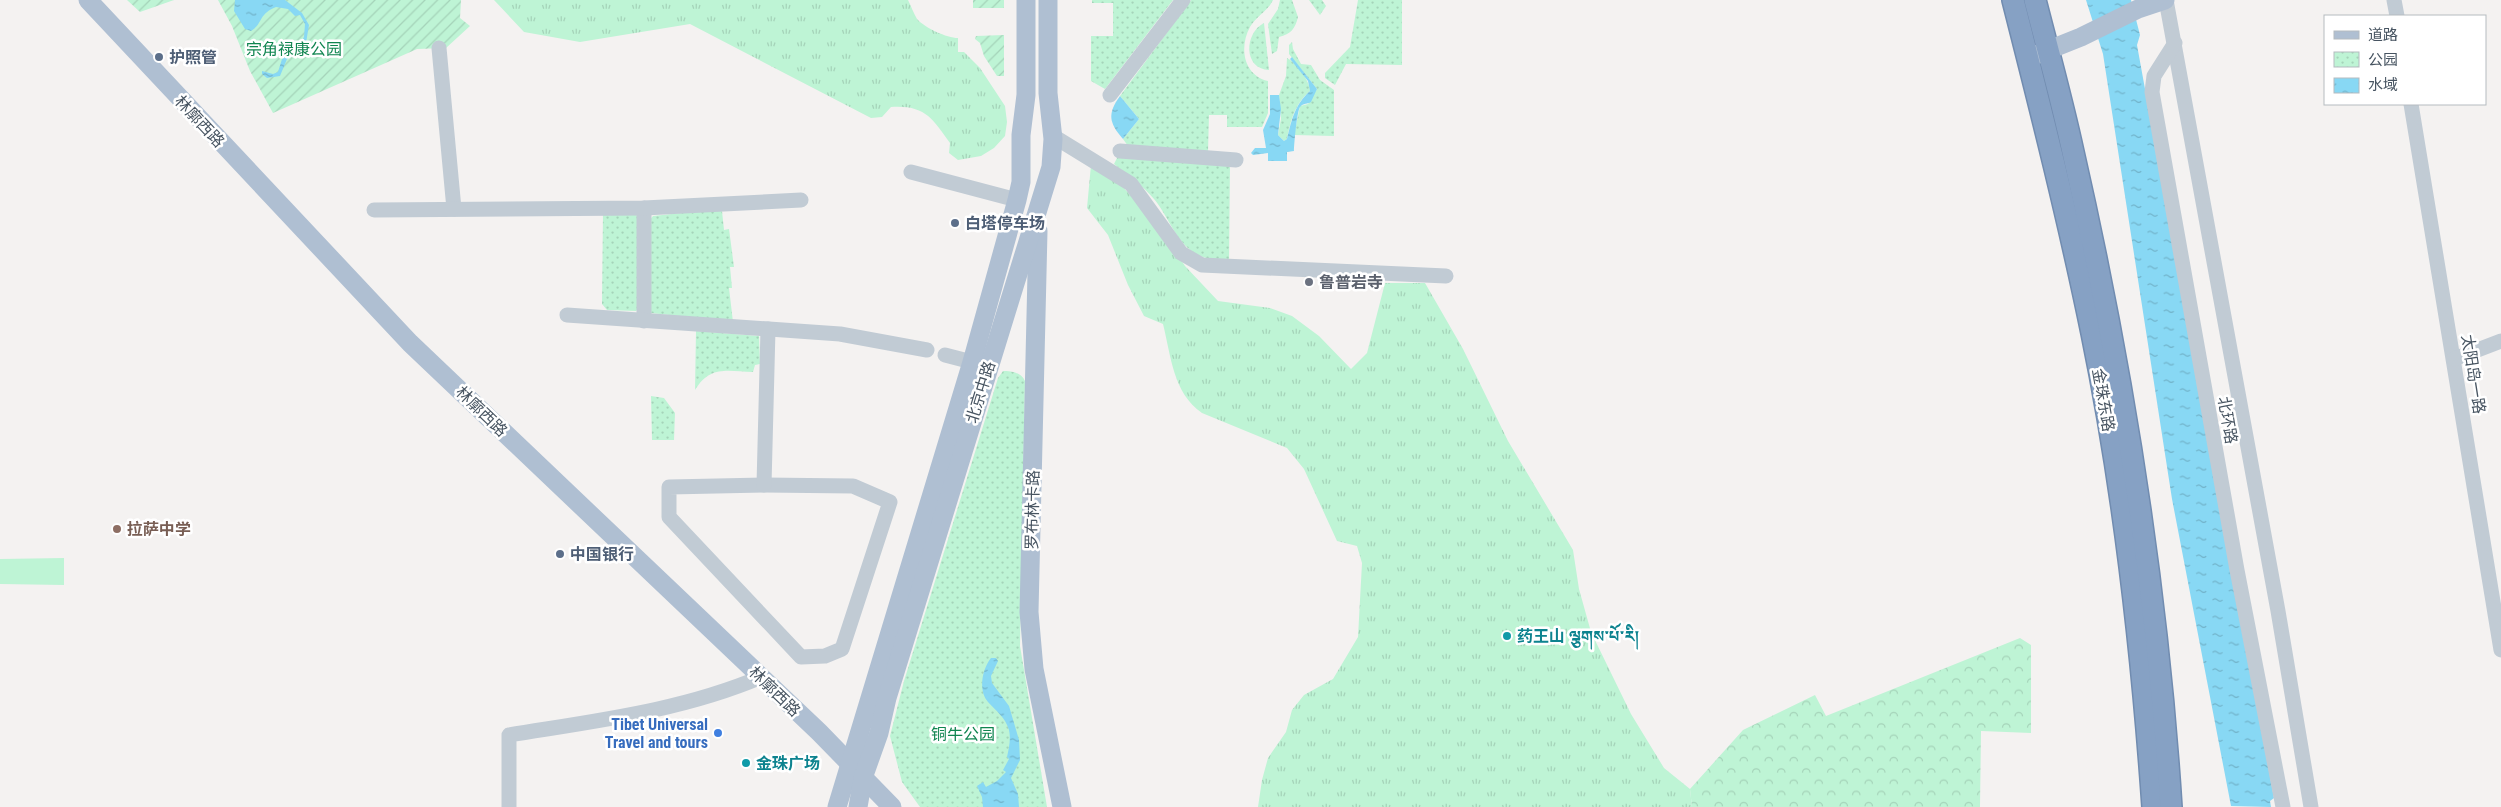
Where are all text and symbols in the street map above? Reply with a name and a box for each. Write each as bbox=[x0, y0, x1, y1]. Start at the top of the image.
legend bbox=[2324, 15, 2486, 105]
text: 道路 bbox=[2368, 26, 2398, 44]
park label: 宗角禄康公园 bbox=[246, 40, 342, 59]
place label: 护照管 bbox=[169, 48, 217, 67]
marker: 护照管 bbox=[153, 51, 165, 63]
text: 公园 bbox=[2368, 51, 2398, 69]
text: 水域 bbox=[2368, 76, 2398, 94]
street label: 林廓西路 bbox=[171, 91, 228, 151]
place label: 白塔停车场 bbox=[965, 214, 1045, 233]
marker: 白塔停车场 bbox=[949, 217, 961, 229]
place label: 鲁普岩寺 bbox=[1319, 273, 1383, 292]
marker: 鲁普岩寺 bbox=[1303, 276, 1315, 288]
street label: 太阳岛一路 bbox=[2458, 333, 2489, 415]
street label: 北京中路 bbox=[962, 359, 999, 426]
street label: 金珠东路 bbox=[2089, 367, 2118, 433]
street label: 林廓西路 bbox=[452, 382, 511, 440]
street label: 北环路 bbox=[2214, 395, 2241, 445]
street label: 罗布林卡路 bbox=[1022, 470, 1043, 550]
place label: 拉萨中学 bbox=[127, 520, 191, 539]
marker: 拉萨中学 bbox=[111, 523, 123, 535]
place label: 中国银行 bbox=[570, 545, 634, 564]
marker: 中国银行 bbox=[554, 548, 566, 560]
place label: 药王山 ལྕགས་པོ་རི། bbox=[1517, 622, 1640, 650]
marker: 药王山 ལྕགས་པོ་རི། bbox=[1501, 630, 1513, 642]
street label: 林廓西路 bbox=[745, 662, 804, 720]
place label: Tibet Universal Travel and tours bbox=[605, 715, 708, 752]
park label: 铜牛公园 bbox=[931, 725, 995, 744]
marker: Tibet Universal Travel and tours bbox=[712, 727, 724, 739]
place label: 金珠广场 bbox=[756, 754, 820, 773]
marker: 金珠广场 bbox=[740, 757, 752, 769]

